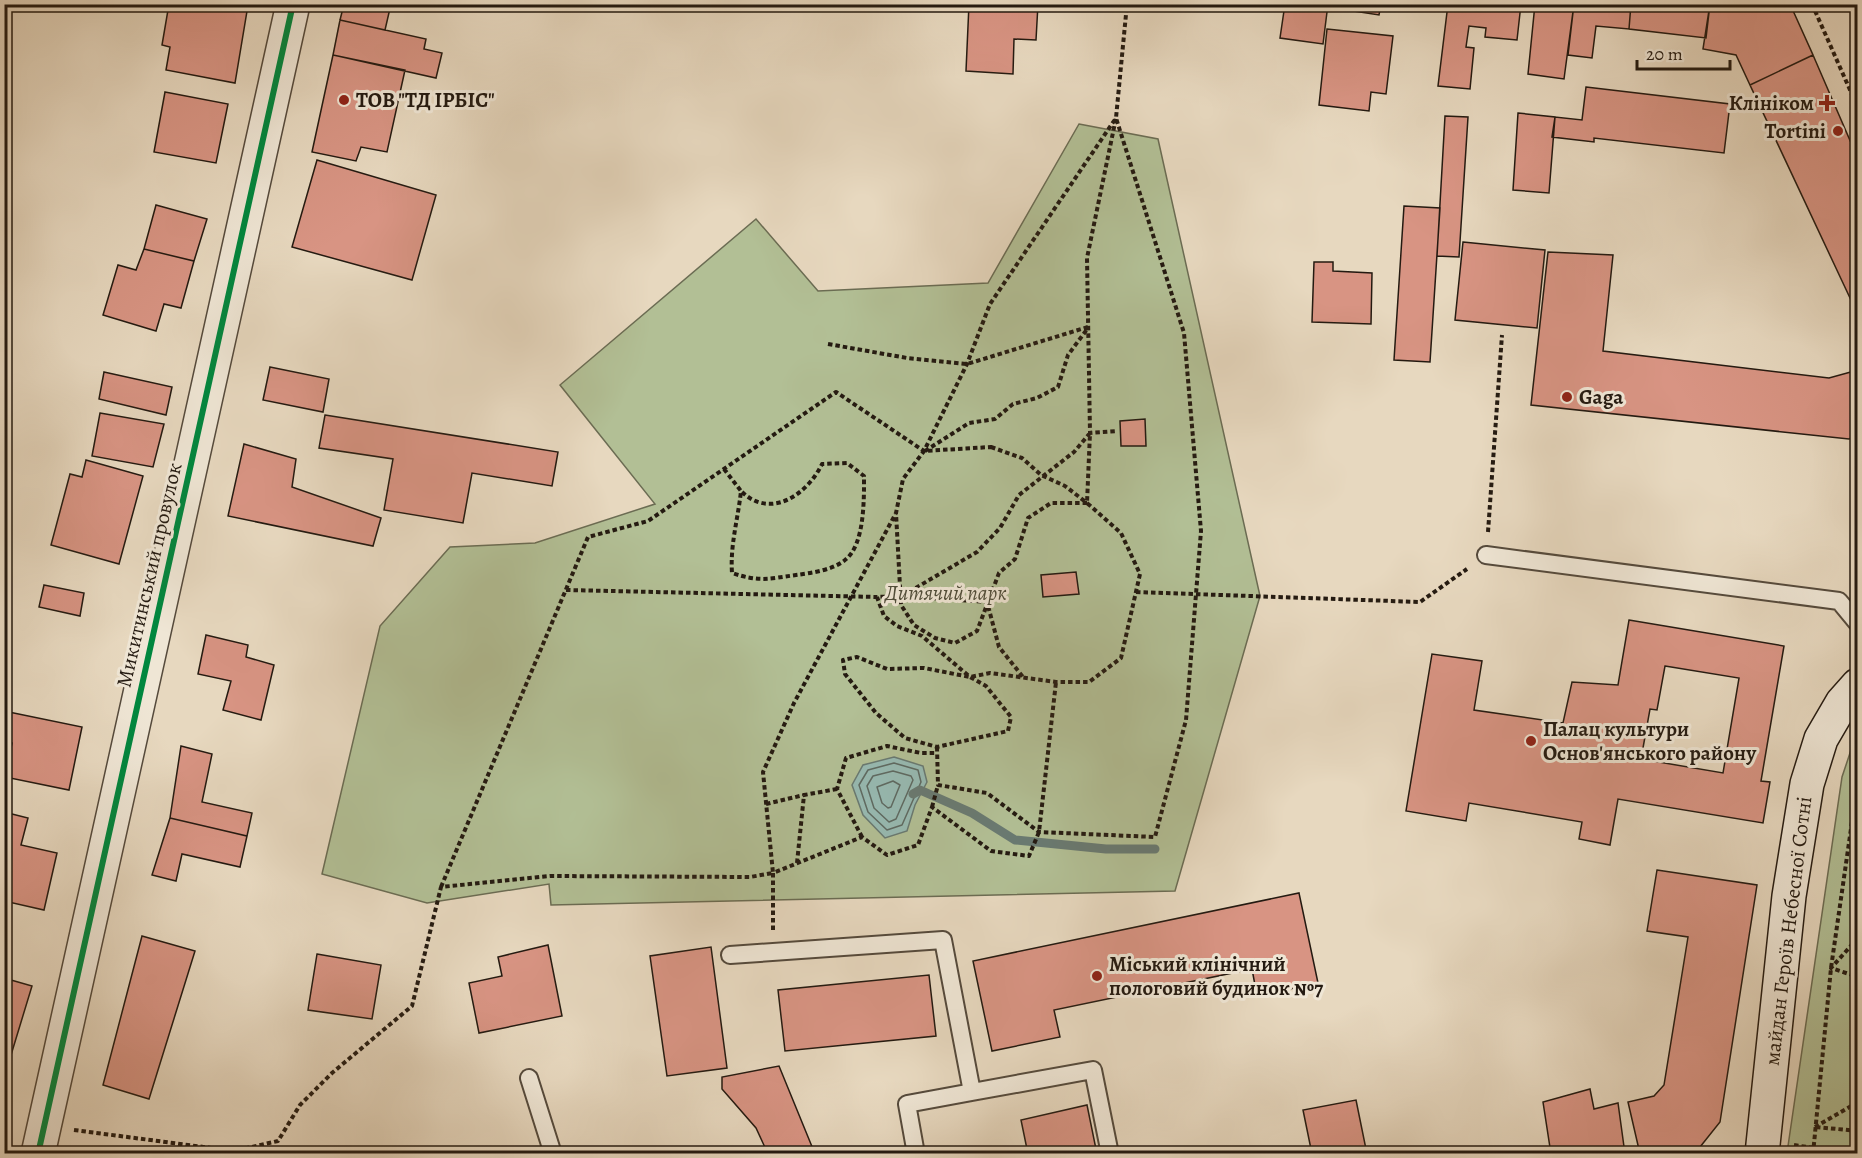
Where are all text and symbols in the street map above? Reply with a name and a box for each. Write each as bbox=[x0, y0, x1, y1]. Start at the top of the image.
scale bar bbox=[1637, 33, 1730, 71]
text: 20 m bbox=[1646, 42, 1683, 66]
place label: ТОВ "ТД ІРБІС" bbox=[356, 86, 495, 114]
place label: Клініком bbox=[1729, 89, 1814, 117]
marker: ТОВ "ТД ІРБІС" bbox=[337, 93, 351, 107]
marker: Клініком bbox=[1818, 94, 1836, 112]
place label: Tortini bbox=[1765, 117, 1826, 145]
marker: Tortini bbox=[1831, 124, 1845, 138]
place label: Gaga bbox=[1579, 383, 1624, 411]
marker: Gaga bbox=[1560, 390, 1574, 404]
street label: Микитинський провулок bbox=[109, 460, 189, 690]
park label: Дитячий парк bbox=[883, 579, 1007, 607]
place label: Палац культури Основ'янського району bbox=[1543, 715, 1757, 767]
marker: Палац культури Основ'янського району bbox=[1524, 734, 1538, 748]
street label: майдан Героїв Небесної Сотні bbox=[1758, 795, 1818, 1067]
place label: Міський клінічний пологовий будинок №7 bbox=[1109, 950, 1323, 1002]
marker: Міський клінічний пологовий будинок №7 bbox=[1090, 969, 1104, 983]

